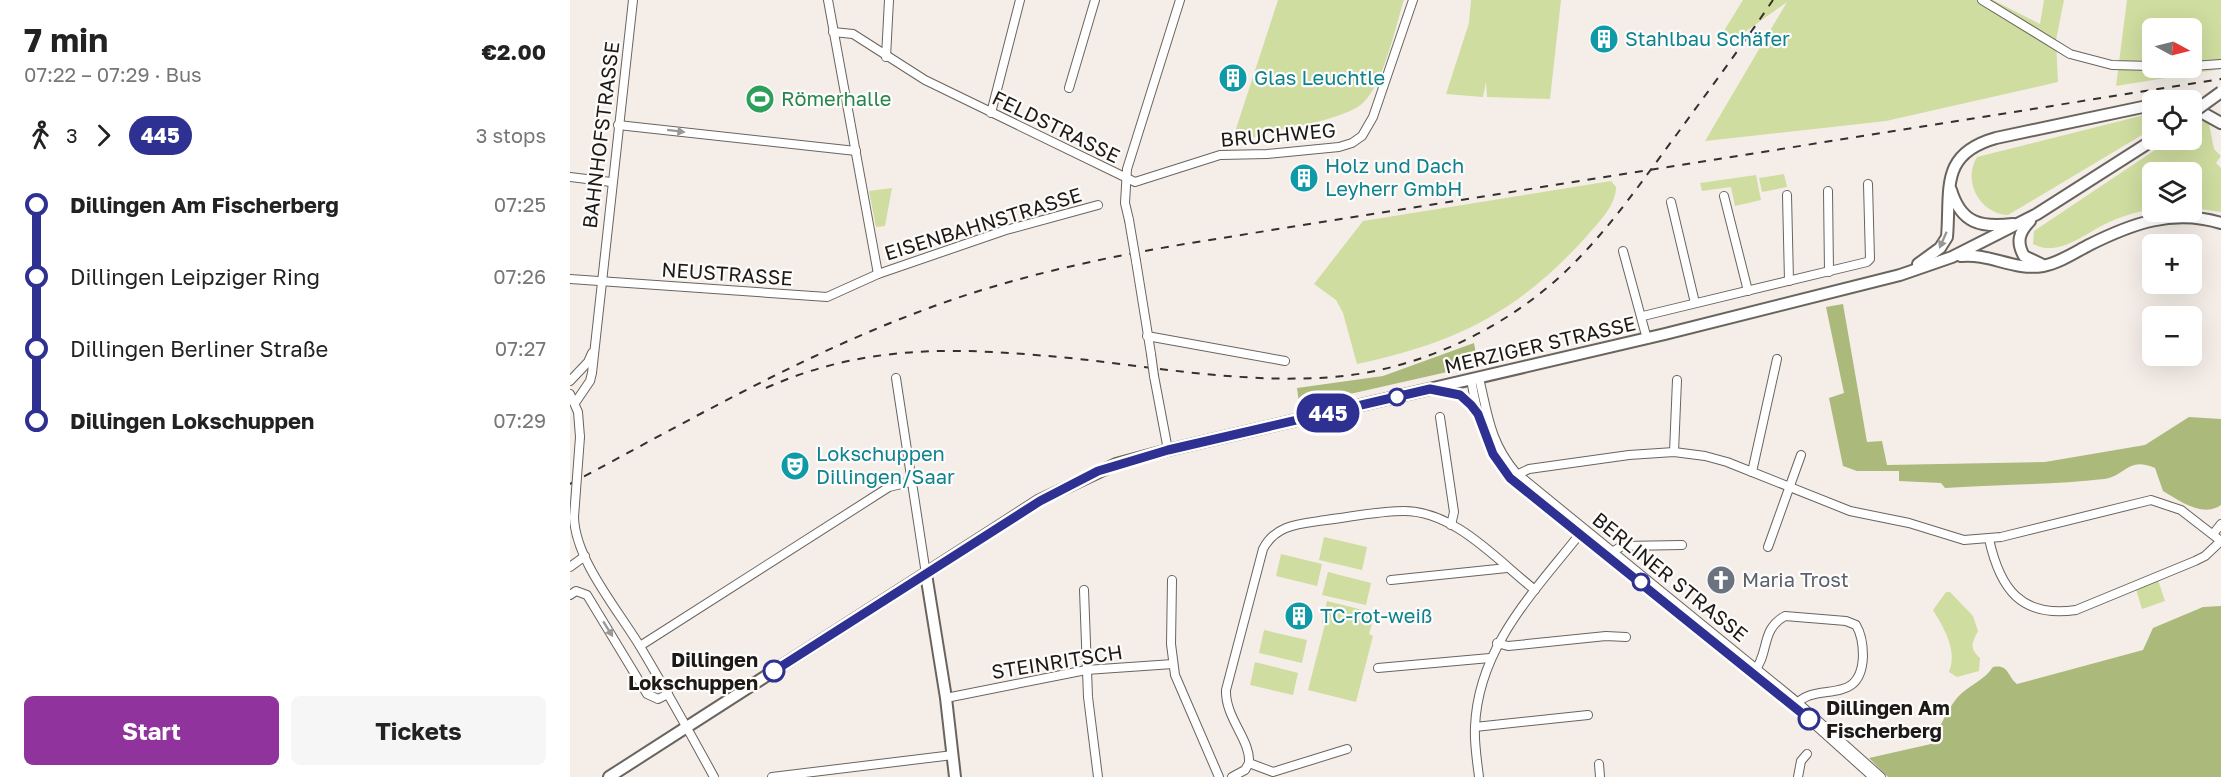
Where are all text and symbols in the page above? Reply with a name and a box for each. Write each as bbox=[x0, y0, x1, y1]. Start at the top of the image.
north arrow bbox=[2142, 18, 2202, 78]
map controls bbox=[2142, 18, 2202, 366]
text: 7 min bbox=[24, 20, 108, 59]
building icon: Stahlbau Schäfer bbox=[1588, 23, 1620, 55]
place label: Stahlbau Schäfer bbox=[1625, 26, 1790, 50]
text: €2.00 bbox=[481, 38, 546, 65]
street label: BAHNHOFSTRASSE bbox=[577, 40, 623, 230]
text: 07:22 – 07:29 · Bus bbox=[24, 62, 202, 86]
building icon: Glas Leuchtle bbox=[1217, 62, 1249, 94]
place label: Glas Leuchtle bbox=[1254, 65, 1385, 89]
sports icon: Römerhalle bbox=[744, 83, 776, 115]
street label: FELDSTRASSE bbox=[989, 85, 1124, 167]
place label: Römerhalle bbox=[781, 86, 891, 110]
button: locate bbox=[2142, 90, 2202, 150]
street label: BRUCHWEG bbox=[1219, 117, 1337, 151]
icon: walk bbox=[24, 119, 57, 152]
icon: forward bbox=[87, 119, 120, 152]
text: 445 bbox=[141, 122, 180, 148]
text: 3 bbox=[66, 123, 78, 147]
text: 3 stops bbox=[476, 123, 546, 147]
one-way arrow bbox=[667, 127, 686, 136]
place label: Holz und Dach Leyherr GmbH bbox=[1325, 153, 1464, 200]
building icon: Holz und Dach Leyherr GmbH bbox=[1288, 162, 1320, 194]
button: layers bbox=[2142, 162, 2202, 222]
street label: EISENBAHNSTRASSE bbox=[881, 182, 1084, 265]
text: Dillingen Am Fischerberg bbox=[70, 191, 339, 218]
text: 07:25 bbox=[494, 192, 546, 216]
one-way arrow bbox=[1938, 231, 1948, 249]
button: + bbox=[2142, 234, 2202, 294]
street label: NEUSTRASSE bbox=[661, 256, 794, 290]
text: Dillingen Leipziger Ring bbox=[70, 263, 320, 290]
text: 07:26 bbox=[493, 264, 546, 288]
button: − bbox=[2142, 306, 2202, 366]
street label: MERZIGER STRASSE bbox=[1442, 310, 1638, 378]
text: Dillingen Berliner Straße bbox=[70, 335, 328, 362]
text: 07:27 bbox=[495, 336, 546, 360]
unlabelled marker bbox=[1388, 388, 1406, 406]
line badge: 445 bbox=[1294, 394, 1362, 432]
text: 445 bbox=[1308, 400, 1348, 426]
text: Dillingen Lokschuppen bbox=[70, 407, 314, 434]
text: 07:29 bbox=[493, 408, 546, 432]
place label: Lokschuppen Dillingen/Saar bbox=[816, 441, 955, 488]
theatre icon: Lokschuppen Dillingen/Saar bbox=[779, 450, 811, 482]
street label: BERLINER STRASSE bbox=[1588, 506, 1753, 646]
church icon: Maria Trost bbox=[1705, 564, 1737, 596]
place label: Maria Trost bbox=[1742, 567, 1849, 591]
unlabelled marker bbox=[1632, 573, 1650, 591]
building icon: TC-rot-weiß bbox=[1283, 600, 1315, 632]
place label: TC-rot-weiß bbox=[1320, 603, 1432, 627]
one-way arrow bbox=[602, 621, 613, 637]
street label: STEINRITSCH bbox=[990, 639, 1124, 683]
place label: Dillingen Lokschuppen bbox=[628, 647, 758, 694]
marker: Dillingen Lokschuppen bbox=[763, 660, 785, 682]
place label: Dillingen Am Fischerberg bbox=[1826, 695, 1950, 742]
button: Start bbox=[24, 696, 279, 765]
button: Tickets bbox=[291, 696, 546, 765]
marker: Dillingen Am Fischerberg bbox=[1798, 708, 1820, 730]

